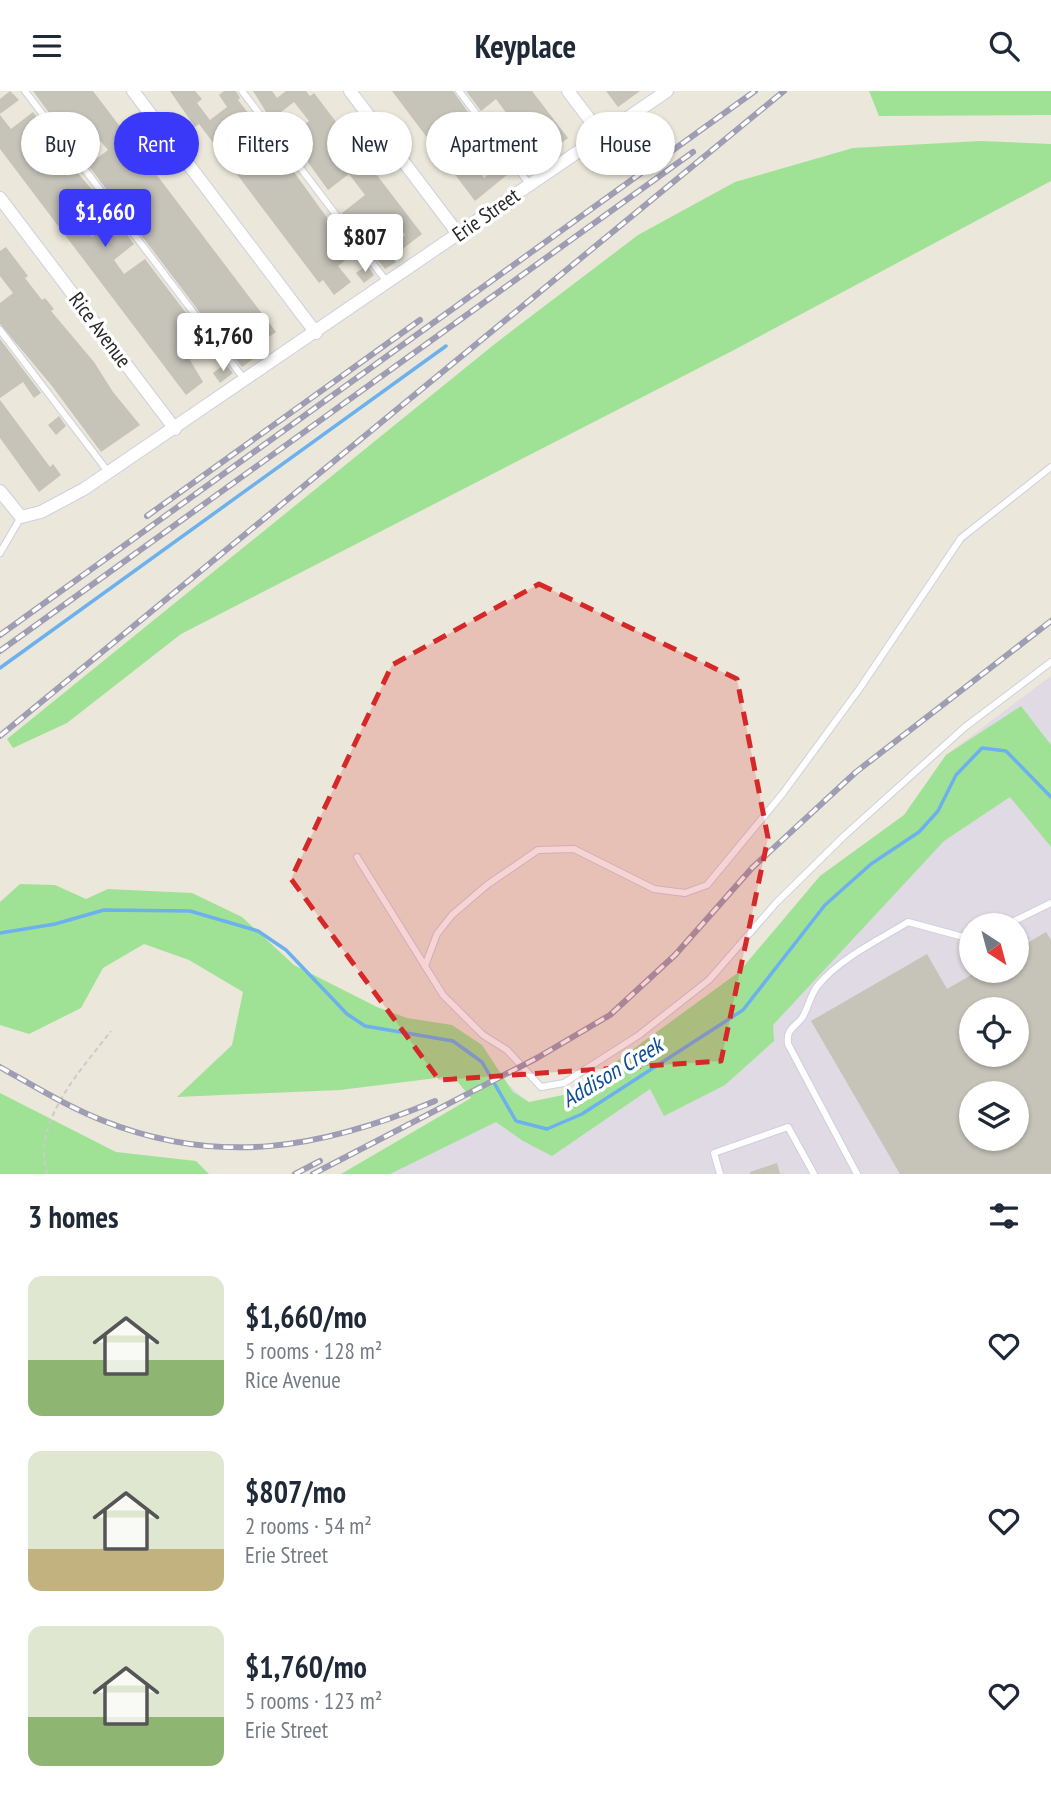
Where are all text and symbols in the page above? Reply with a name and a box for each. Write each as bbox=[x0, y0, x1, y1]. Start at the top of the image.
text: Keyplace bbox=[475, 25, 576, 67]
icon: menu bbox=[28, 27, 66, 65]
icon: search bbox=[985, 27, 1023, 65]
chip: Buy bbox=[21, 112, 100, 175]
chip: Rent bbox=[114, 112, 199, 175]
chip: Filters bbox=[213, 112, 313, 175]
chip: New bbox=[327, 112, 412, 175]
chip: Apartment bbox=[426, 112, 562, 175]
chip: House bbox=[576, 112, 675, 175]
street label: Erie Street bbox=[447, 182, 525, 247]
pin: $1,660 bbox=[48, 190, 162, 249]
text: $1,660 bbox=[75, 197, 135, 226]
pin: $807 bbox=[324, 215, 406, 274]
text: $807 bbox=[343, 222, 387, 251]
street label: Rice Avenue bbox=[63, 287, 137, 373]
pin: $1,760 bbox=[166, 313, 280, 373]
text: $1,760 bbox=[193, 321, 253, 350]
north arrow bbox=[959, 913, 1029, 983]
map controls bbox=[959, 913, 1029, 1151]
button: locate bbox=[959, 997, 1029, 1067]
water label: Addison Creek bbox=[556, 1029, 670, 1113]
button: layers bbox=[959, 1081, 1029, 1151]
text: 3 homes bbox=[28, 1197, 119, 1236]
icon: filters bbox=[985, 1197, 1023, 1235]
text: $1,660/mo bbox=[245, 1297, 367, 1336]
icon: home bbox=[84, 1304, 168, 1388]
icon: heart bbox=[985, 1327, 1023, 1365]
text: 5 rooms · 128 m² bbox=[245, 1336, 382, 1365]
text: Rice Avenue bbox=[245, 1365, 341, 1394]
text: $807/mo bbox=[245, 1472, 346, 1511]
icon: home bbox=[84, 1479, 168, 1563]
icon: heart bbox=[985, 1502, 1023, 1540]
text: 2 rooms · 54 m² bbox=[245, 1511, 372, 1540]
text: Erie Street bbox=[245, 1540, 328, 1569]
text: $1,760/mo bbox=[245, 1647, 367, 1686]
icon: home bbox=[84, 1654, 168, 1738]
icon: heart bbox=[985, 1677, 1023, 1715]
text: 5 rooms · 123 m² bbox=[245, 1686, 382, 1715]
text: Erie Street bbox=[245, 1715, 328, 1744]

